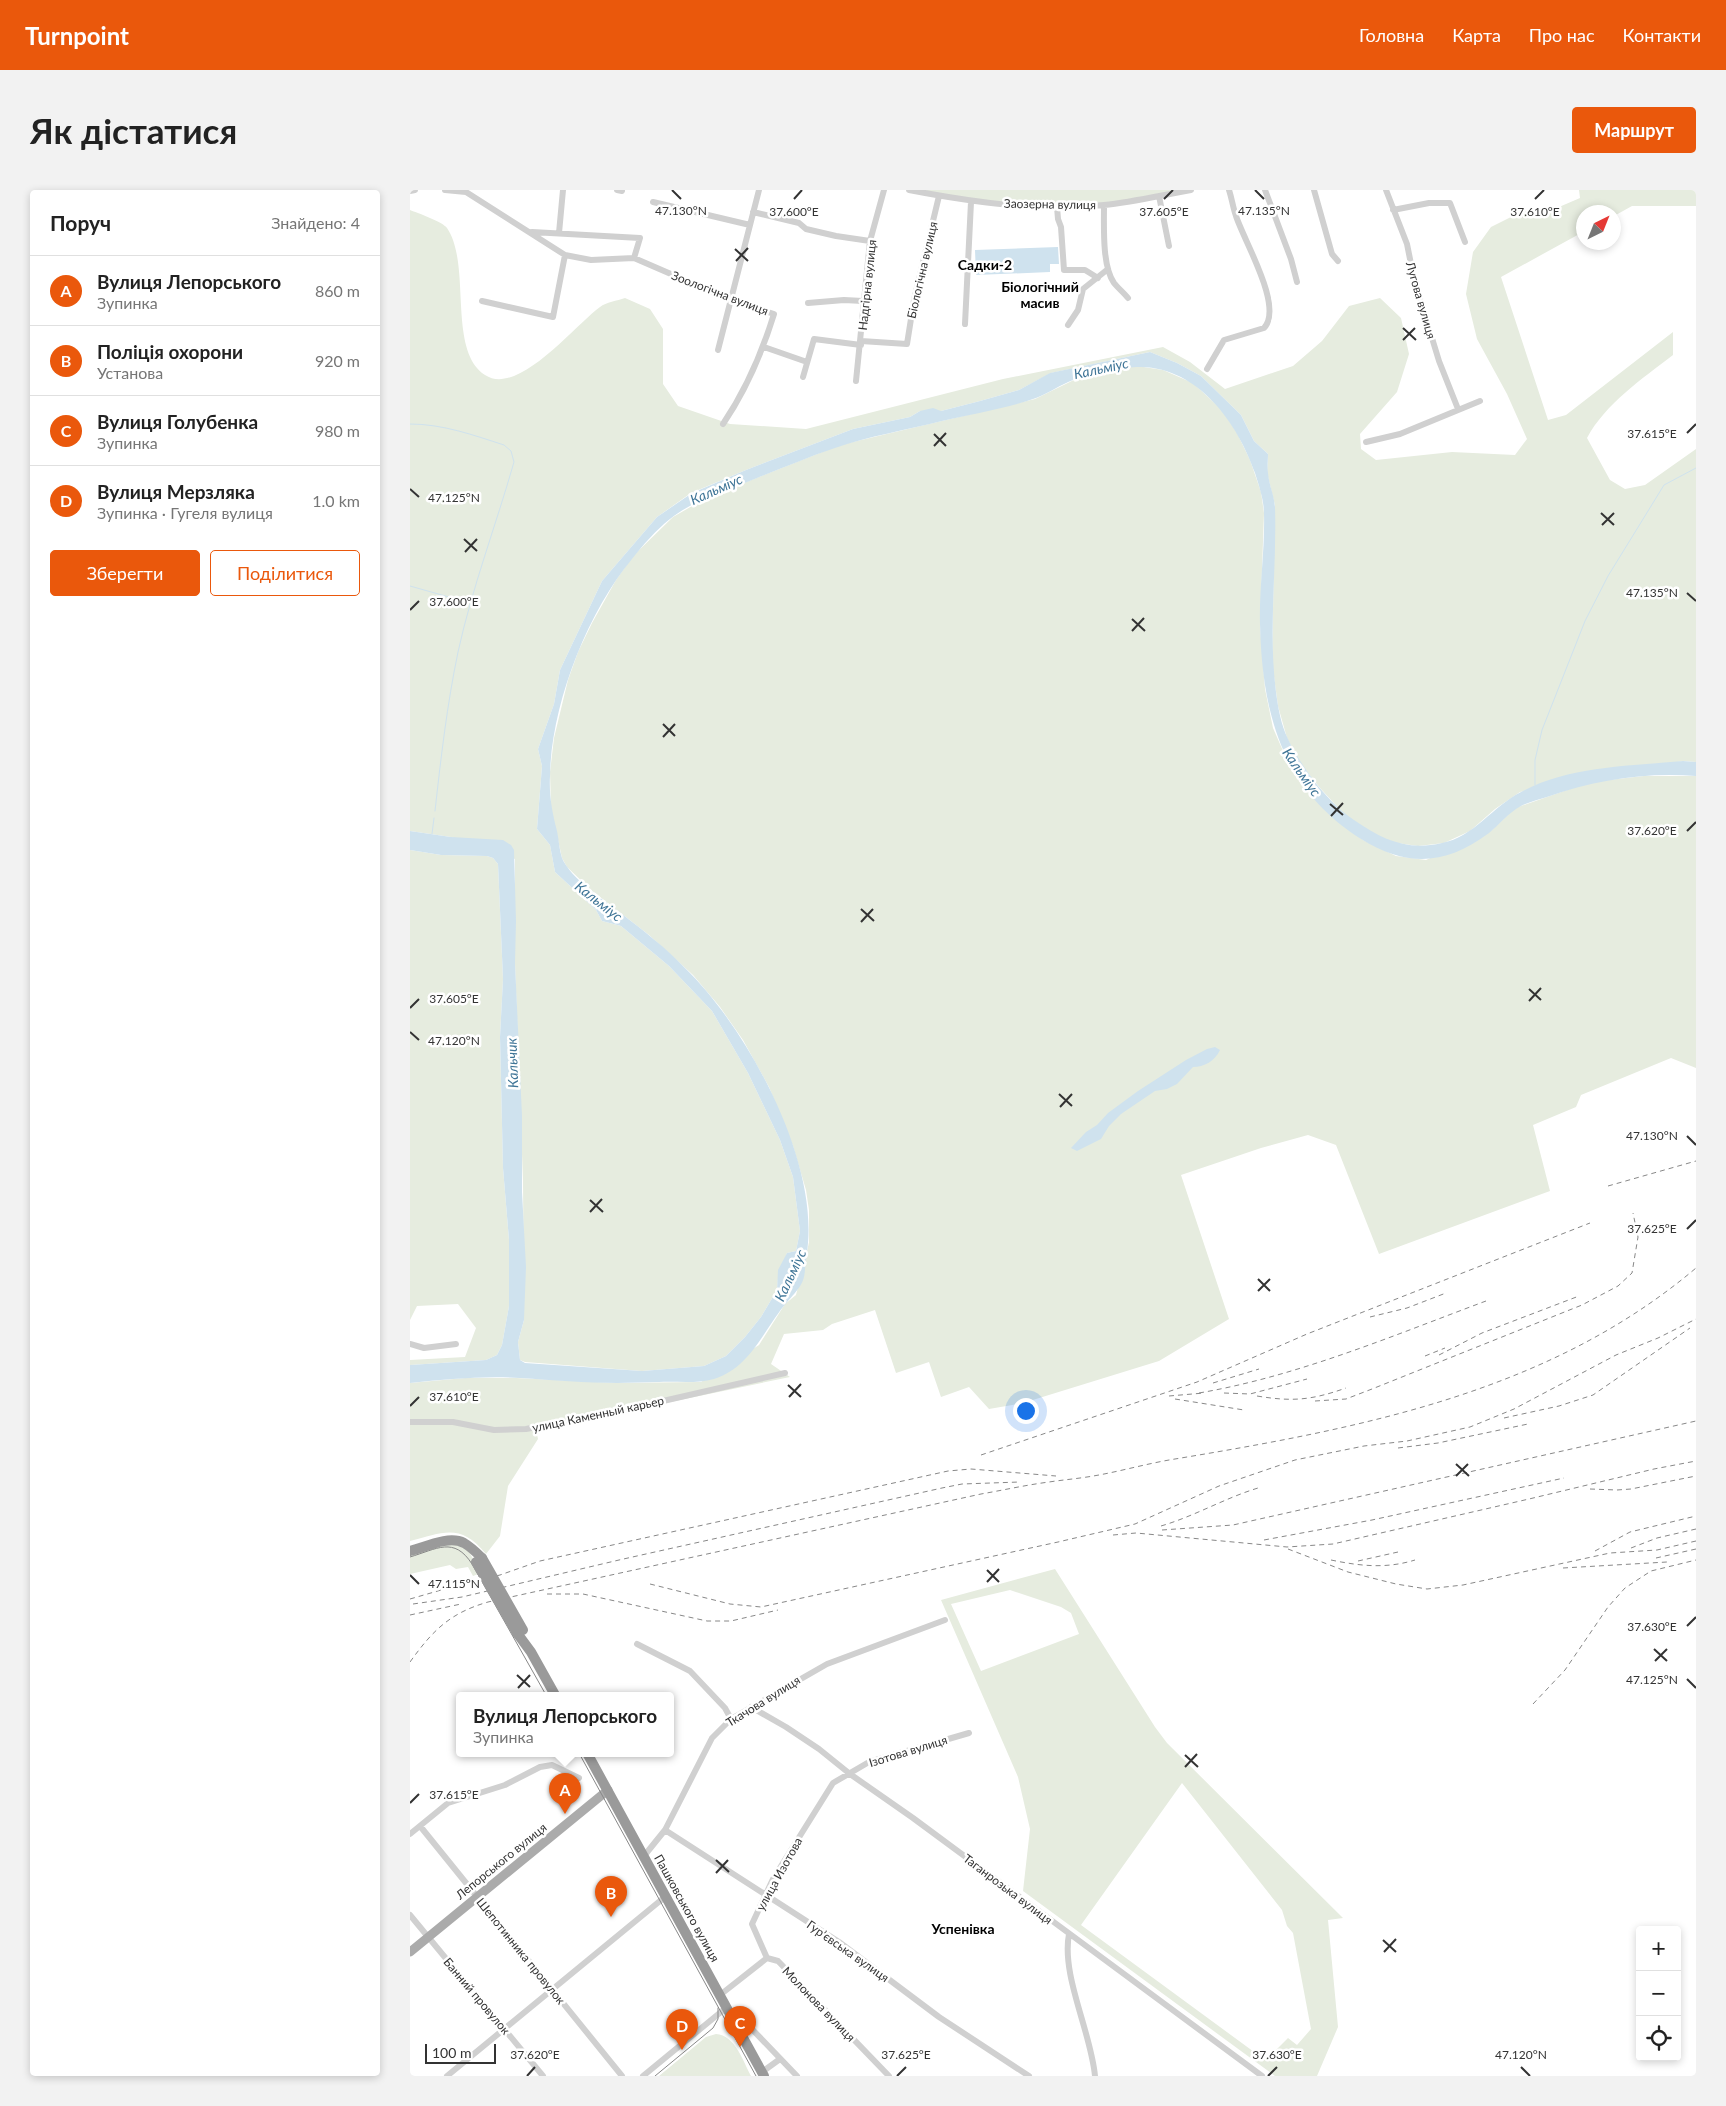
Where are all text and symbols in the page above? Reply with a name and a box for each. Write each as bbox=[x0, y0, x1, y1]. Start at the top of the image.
text: Turnpoint bbox=[25, 21, 129, 50]
text: Головна bbox=[1359, 24, 1424, 46]
text: Карта bbox=[1452, 24, 1501, 46]
text: Про нас bbox=[1529, 24, 1595, 46]
text: Контакти bbox=[1623, 24, 1701, 46]
button: Маршрут bbox=[1572, 107, 1696, 153]
text: Як дістатися bbox=[30, 109, 237, 151]
street label: Заозерна вулиця bbox=[1004, 196, 1096, 212]
text: 47.130°N bbox=[655, 203, 707, 218]
text: 47.135°N bbox=[1238, 203, 1290, 218]
text: 37.600°E bbox=[769, 204, 819, 219]
text: 37.605°E bbox=[1139, 204, 1189, 219]
text: 37.610°E bbox=[1510, 204, 1560, 219]
north arrow bbox=[1576, 205, 1621, 250]
text: Поруч bbox=[50, 210, 111, 235]
text: Знайдено: 4 bbox=[271, 213, 360, 232]
street label: Біологічна вулиця bbox=[904, 220, 940, 320]
street label: Надгірна вулиця bbox=[855, 239, 879, 331]
district label: Садки-2 bbox=[958, 256, 1012, 273]
street label: Лугова вулиця bbox=[1403, 259, 1439, 340]
street label: Зоологічна вулиця bbox=[670, 268, 771, 318]
text: Вулиця Лепорського bbox=[97, 270, 281, 293]
district label: Біологічний масив bbox=[1001, 278, 1079, 311]
text: A bbox=[60, 281, 72, 300]
text: 860 m bbox=[315, 281, 360, 300]
text: Зупинка bbox=[97, 293, 158, 312]
text: Поліція охорони bbox=[97, 340, 243, 363]
text: B bbox=[61, 351, 71, 370]
text: 920 m bbox=[315, 351, 360, 370]
water label: Кальміус bbox=[1072, 354, 1130, 382]
text: Установа bbox=[97, 363, 163, 382]
text: Вулиця Голубенка bbox=[97, 410, 258, 433]
text: C bbox=[61, 421, 71, 440]
text: 980 m bbox=[315, 421, 360, 440]
text: 37.615°E bbox=[1627, 426, 1677, 441]
text: Зупинка bbox=[97, 433, 158, 452]
water label: Кальміус bbox=[687, 470, 745, 508]
text: Вулиця Мерзляка bbox=[97, 480, 255, 503]
text: 47.125°N bbox=[428, 490, 480, 505]
text: D bbox=[60, 491, 72, 510]
text: 1.0 km bbox=[312, 491, 360, 510]
text: Зупинка · Гугеля вулиця bbox=[97, 503, 273, 522]
button: Зберегти bbox=[50, 550, 200, 596]
button: Поділитися bbox=[210, 550, 360, 596]
text: 47.135°N bbox=[1626, 585, 1678, 600]
text: 37.600°E bbox=[429, 594, 479, 609]
water label: Кальміус bbox=[1279, 744, 1325, 800]
text: 37.620°E bbox=[1627, 823, 1677, 838]
water label: Кальміус bbox=[572, 877, 627, 925]
text: 37.605°E bbox=[429, 991, 479, 1006]
text: 47.120°N bbox=[428, 1033, 480, 1048]
water label: Кальчик bbox=[503, 1037, 521, 1088]
text: 47.130°N bbox=[1626, 1128, 1678, 1143]
text: 37.625°E bbox=[1627, 1221, 1677, 1236]
water label: Кальміус bbox=[771, 1246, 810, 1304]
text: 37.610°E bbox=[429, 1389, 479, 1404]
street label: улица Каменный карьер bbox=[531, 1393, 666, 1435]
your location bbox=[1013, 1398, 1039, 1424]
text: 47.115°N bbox=[428, 1576, 480, 1591]
text: 37.630°E bbox=[1627, 1619, 1677, 1634]
street label: Ткачова вулиця bbox=[723, 1672, 803, 1730]
text: 47.125°N bbox=[1626, 1672, 1678, 1687]
popup bbox=[456, 1692, 674, 1757]
text: Вулиця Лепорського bbox=[473, 1704, 657, 1727]
text: Зупинка bbox=[473, 1727, 534, 1746]
street label: Ізотова вулиця bbox=[867, 1732, 949, 1770]
pin: A bbox=[549, 1773, 581, 1814]
text: 37.615°E bbox=[429, 1787, 479, 1802]
street label: Лепорського вулиця bbox=[452, 1820, 549, 1903]
street label: улица Изотова bbox=[753, 1835, 805, 1913]
street label: Таганрозька вулиця bbox=[961, 1851, 1056, 1927]
street label: Пашковського вулиця bbox=[651, 1852, 723, 1964]
pin: B bbox=[595, 1876, 627, 1917]
street label: Шепотинника провулок bbox=[473, 1895, 569, 2008]
street label: Гур’євська вулиця bbox=[804, 1917, 892, 1985]
district label: Успенівка bbox=[930, 1920, 995, 1937]
map controls bbox=[1636, 1926, 1681, 2061]
button: + bbox=[1636, 1926, 1681, 1971]
street label: Банний провулок bbox=[441, 1955, 514, 2038]
street label: Молонова вулиця bbox=[779, 1963, 859, 2045]
button: − bbox=[1636, 1971, 1681, 2016]
pin: C bbox=[724, 2006, 756, 2047]
pin: D bbox=[666, 2009, 698, 2050]
button: locate bbox=[1636, 2016, 1681, 2061]
scale bar bbox=[425, 2041, 496, 2064]
text: 100 m bbox=[432, 2044, 471, 2061]
text: 37.620°E bbox=[510, 2047, 560, 2062]
text: 37.625°E bbox=[881, 2047, 931, 2062]
text: 37.630°E bbox=[1252, 2047, 1302, 2062]
text: 47.120°N bbox=[1495, 2047, 1547, 2062]

